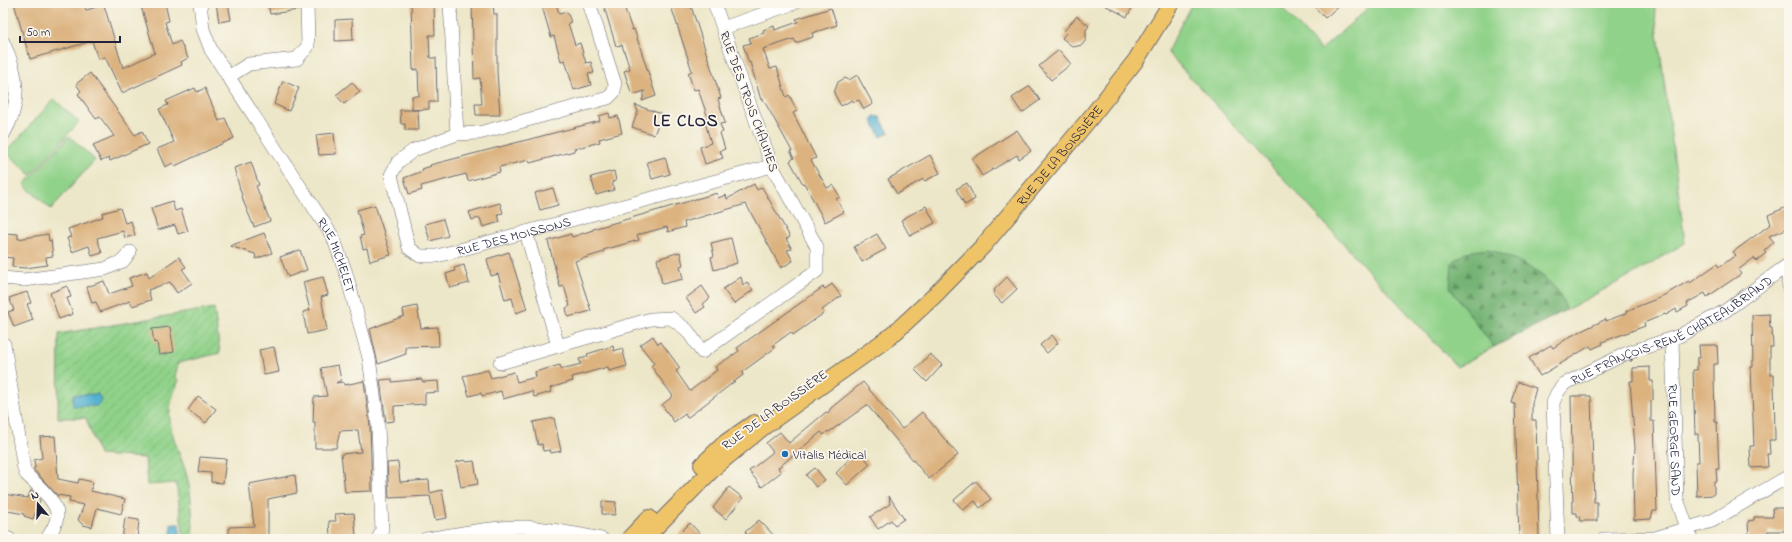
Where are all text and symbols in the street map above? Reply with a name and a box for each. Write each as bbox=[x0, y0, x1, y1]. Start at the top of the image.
scale bar bbox=[20, 18, 120, 44]
text: 50 m bbox=[26, 24, 50, 42]
street label: RUE DES TROIS CHAUMES bbox=[714, 28, 783, 175]
street label: RUE DE LA BOISSIÈRE bbox=[1012, 101, 1108, 211]
district label: LE CLOS bbox=[653, 109, 719, 134]
street label: RUE DES MOISSONS bbox=[455, 212, 573, 261]
street label: RUE MICHELET bbox=[312, 214, 359, 296]
street label: RUE FRANÇOIS-RENÉ CHATEAUBRIAND bbox=[1568, 271, 1777, 390]
street label: RUE DE LA BOISSIÈRE bbox=[718, 365, 832, 455]
street label: RUE GEORGE SAND bbox=[1662, 384, 1685, 496]
place label: Vitalis Médical bbox=[792, 446, 866, 465]
marker: Vitalis Médical bbox=[780, 449, 790, 459]
north arrow bbox=[18, 484, 58, 524]
text: N bbox=[29, 487, 41, 504]

